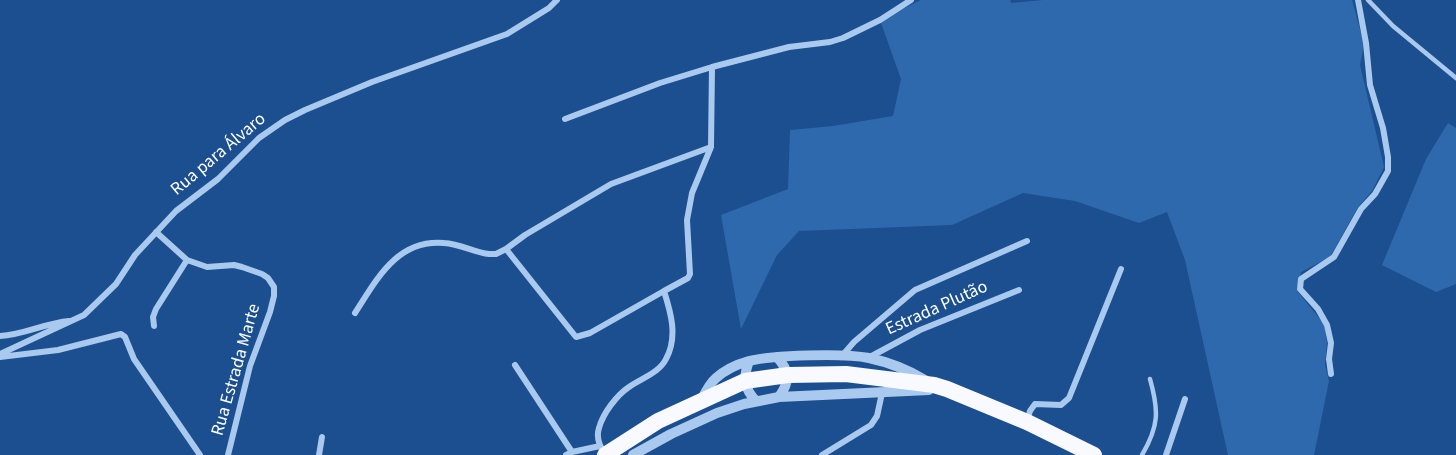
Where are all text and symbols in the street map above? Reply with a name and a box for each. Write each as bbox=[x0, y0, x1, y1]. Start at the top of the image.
street label: Rua para Álvaro bbox=[167, 109, 271, 201]
street label: Estrada Plutão bbox=[883, 277, 991, 341]
street label: Rua Estrada Marte bbox=[208, 302, 266, 438]

